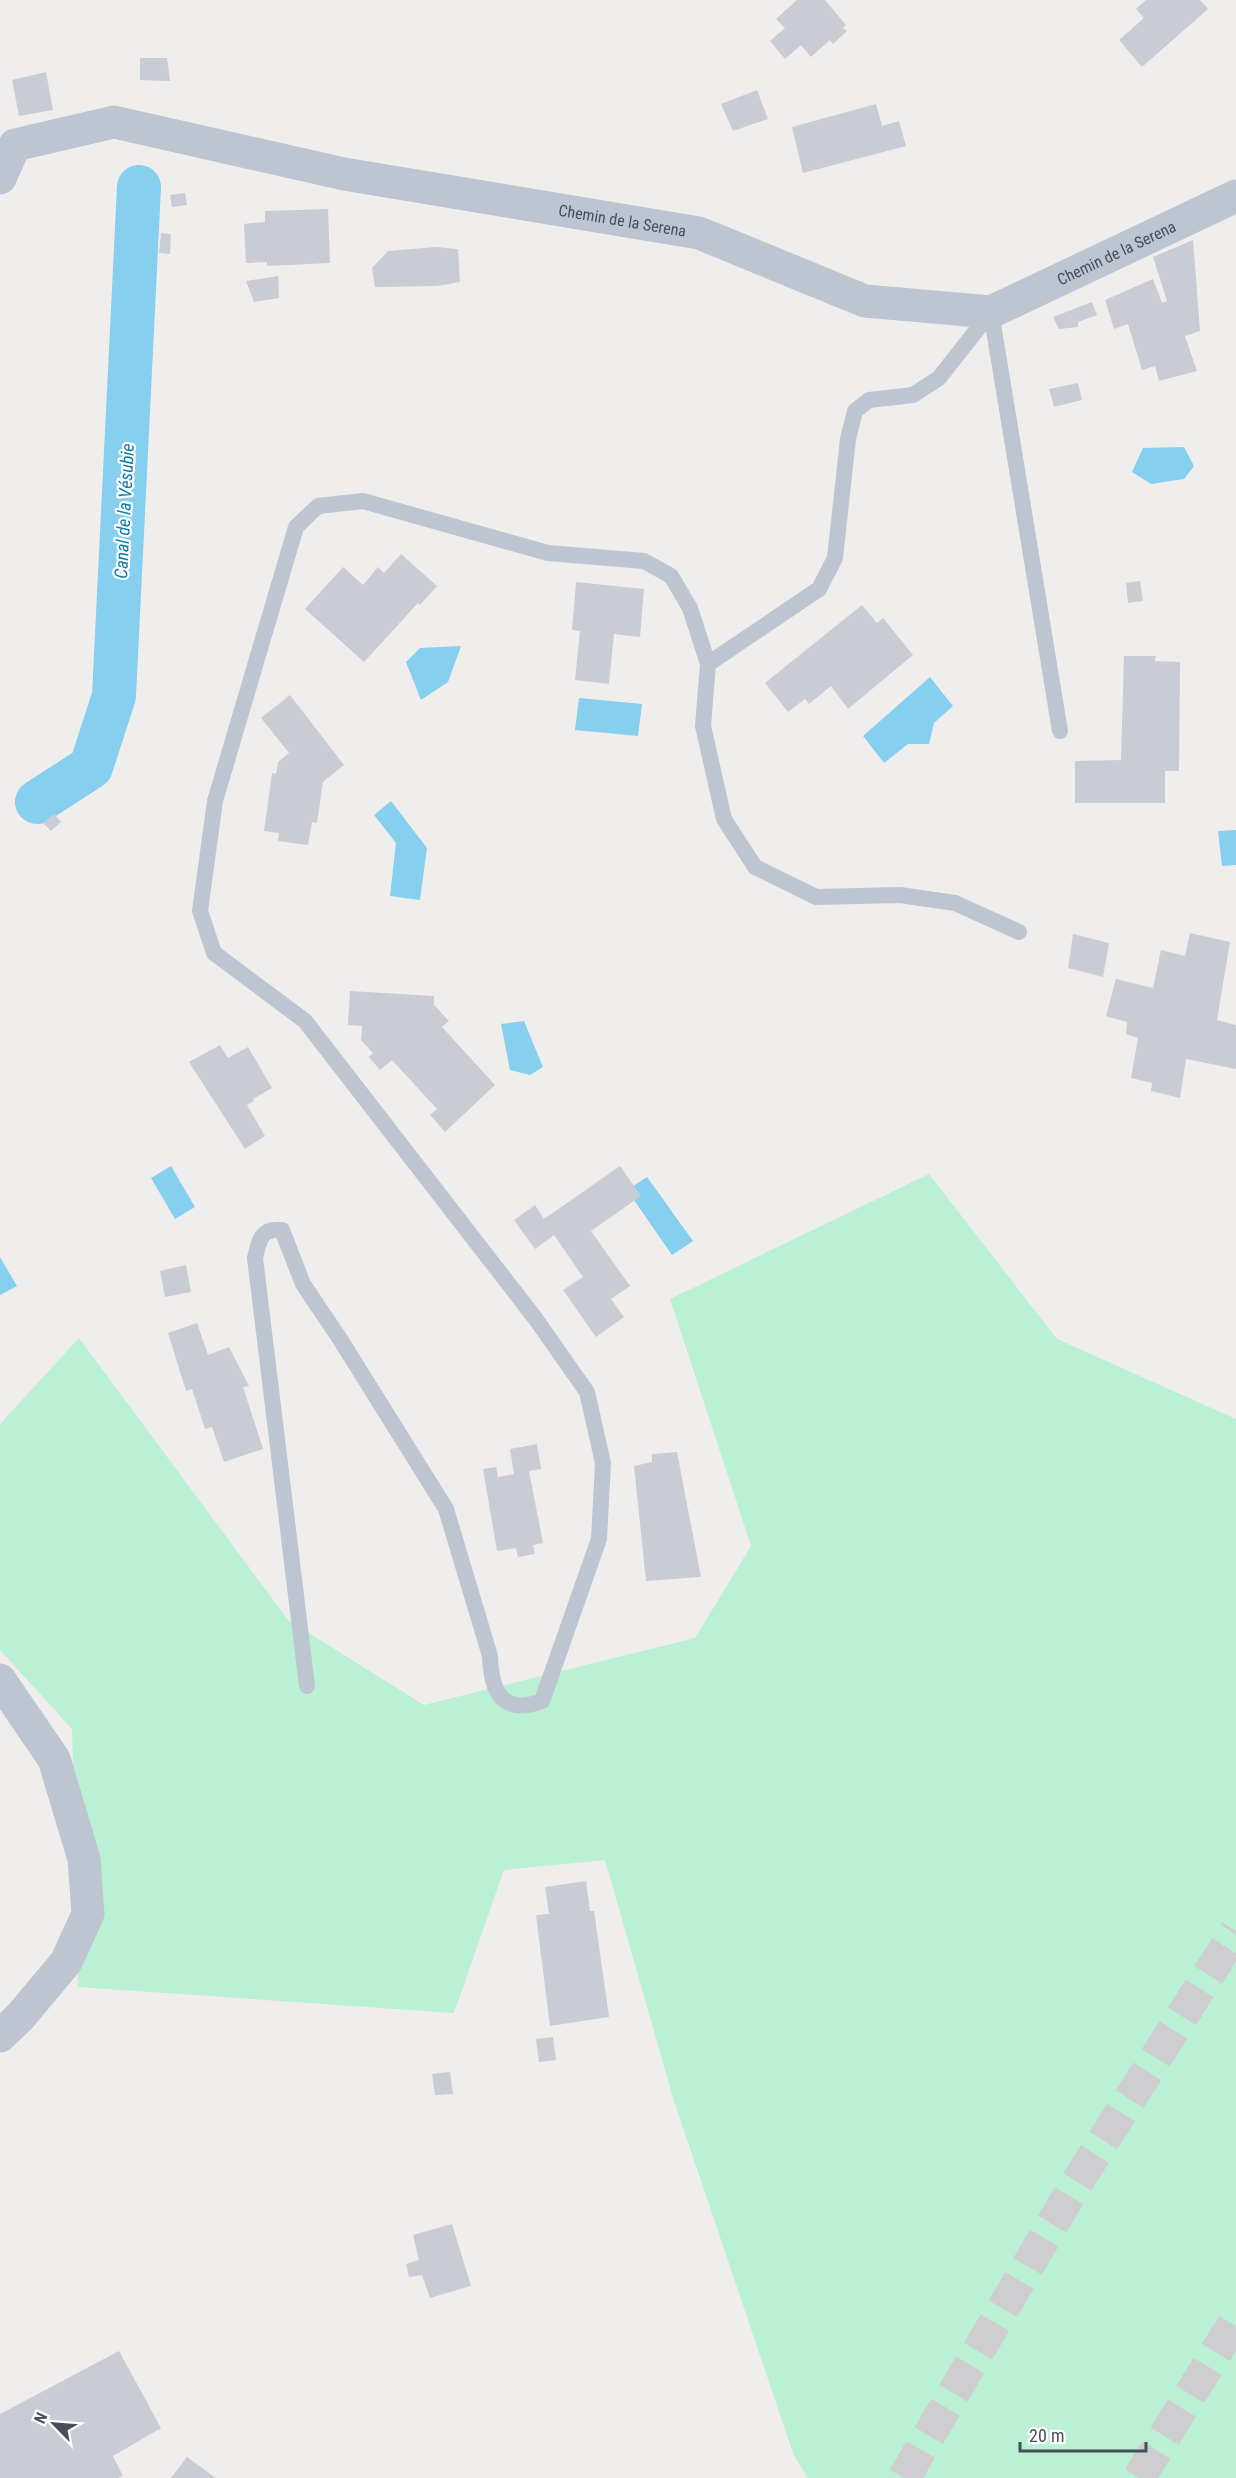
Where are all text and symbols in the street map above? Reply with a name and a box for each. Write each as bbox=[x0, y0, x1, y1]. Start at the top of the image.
street label: Chemin de la Serena bbox=[557, 200, 688, 240]
street label: Chemin de la Serena bbox=[1054, 217, 1179, 289]
water label: Canal de la Vésubie bbox=[110, 443, 138, 579]
north arrow bbox=[24, 2394, 84, 2454]
text: N bbox=[30, 2409, 52, 2426]
scale bar bbox=[1020, 2415, 1146, 2453]
text: 20 m bbox=[1029, 2425, 1064, 2446]

